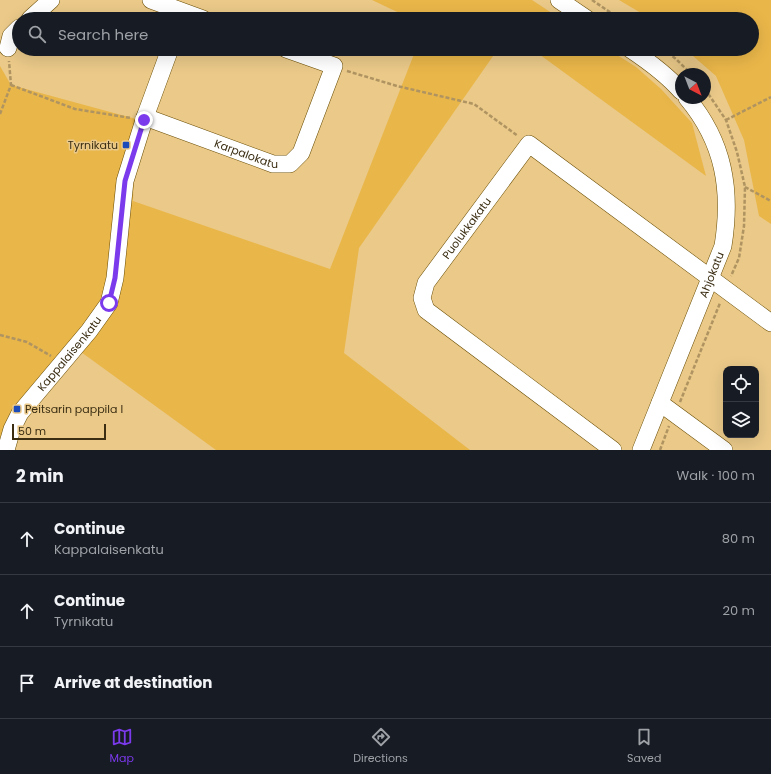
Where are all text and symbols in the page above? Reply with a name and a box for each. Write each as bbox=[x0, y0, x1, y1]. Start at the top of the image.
search box bbox=[12, 12, 759, 56]
icon: search bbox=[26, 23, 48, 45]
text: Search here bbox=[58, 24, 148, 45]
north arrow bbox=[675, 68, 711, 104]
route end bbox=[135, 111, 153, 129]
street label: Karpalokatu bbox=[212, 135, 278, 172]
place label: Tyrnikatu bbox=[68, 137, 118, 153]
marker: Tyrnikatu bbox=[121, 140, 131, 150]
street label: Puolukkakatu bbox=[438, 194, 495, 262]
street label: Ahjokatu bbox=[695, 249, 728, 300]
route start bbox=[100, 294, 118, 312]
street label: Kappalaisenkatu bbox=[34, 313, 105, 395]
map controls bbox=[723, 366, 759, 438]
button: locate bbox=[723, 366, 759, 402]
place label: Peitsarin pappila I bbox=[25, 401, 123, 417]
button: layers bbox=[723, 402, 759, 438]
marker: Peitsarin pappila I bbox=[12, 404, 22, 414]
scale bar bbox=[12, 422, 106, 441]
text: 50 m bbox=[18, 423, 46, 439]
text: 2 min bbox=[16, 464, 64, 488]
text: Walk · 100 m bbox=[677, 466, 755, 485]
text: Continue bbox=[54, 518, 125, 539]
icon: ahead bbox=[16, 528, 38, 550]
text: 80 m bbox=[722, 529, 755, 548]
text: Kappalaisenkatu bbox=[54, 540, 164, 559]
text: Continue bbox=[54, 590, 125, 611]
icon: ahead bbox=[16, 600, 38, 622]
text: 20 m bbox=[722, 601, 755, 620]
text: Tyrnikatu bbox=[54, 612, 113, 631]
icon: arrive bbox=[16, 672, 38, 694]
text: Arrive at destination bbox=[54, 672, 212, 693]
tab: Map bbox=[110, 726, 134, 767]
tab: Directions bbox=[353, 726, 408, 767]
tab: Saved bbox=[627, 726, 661, 767]

